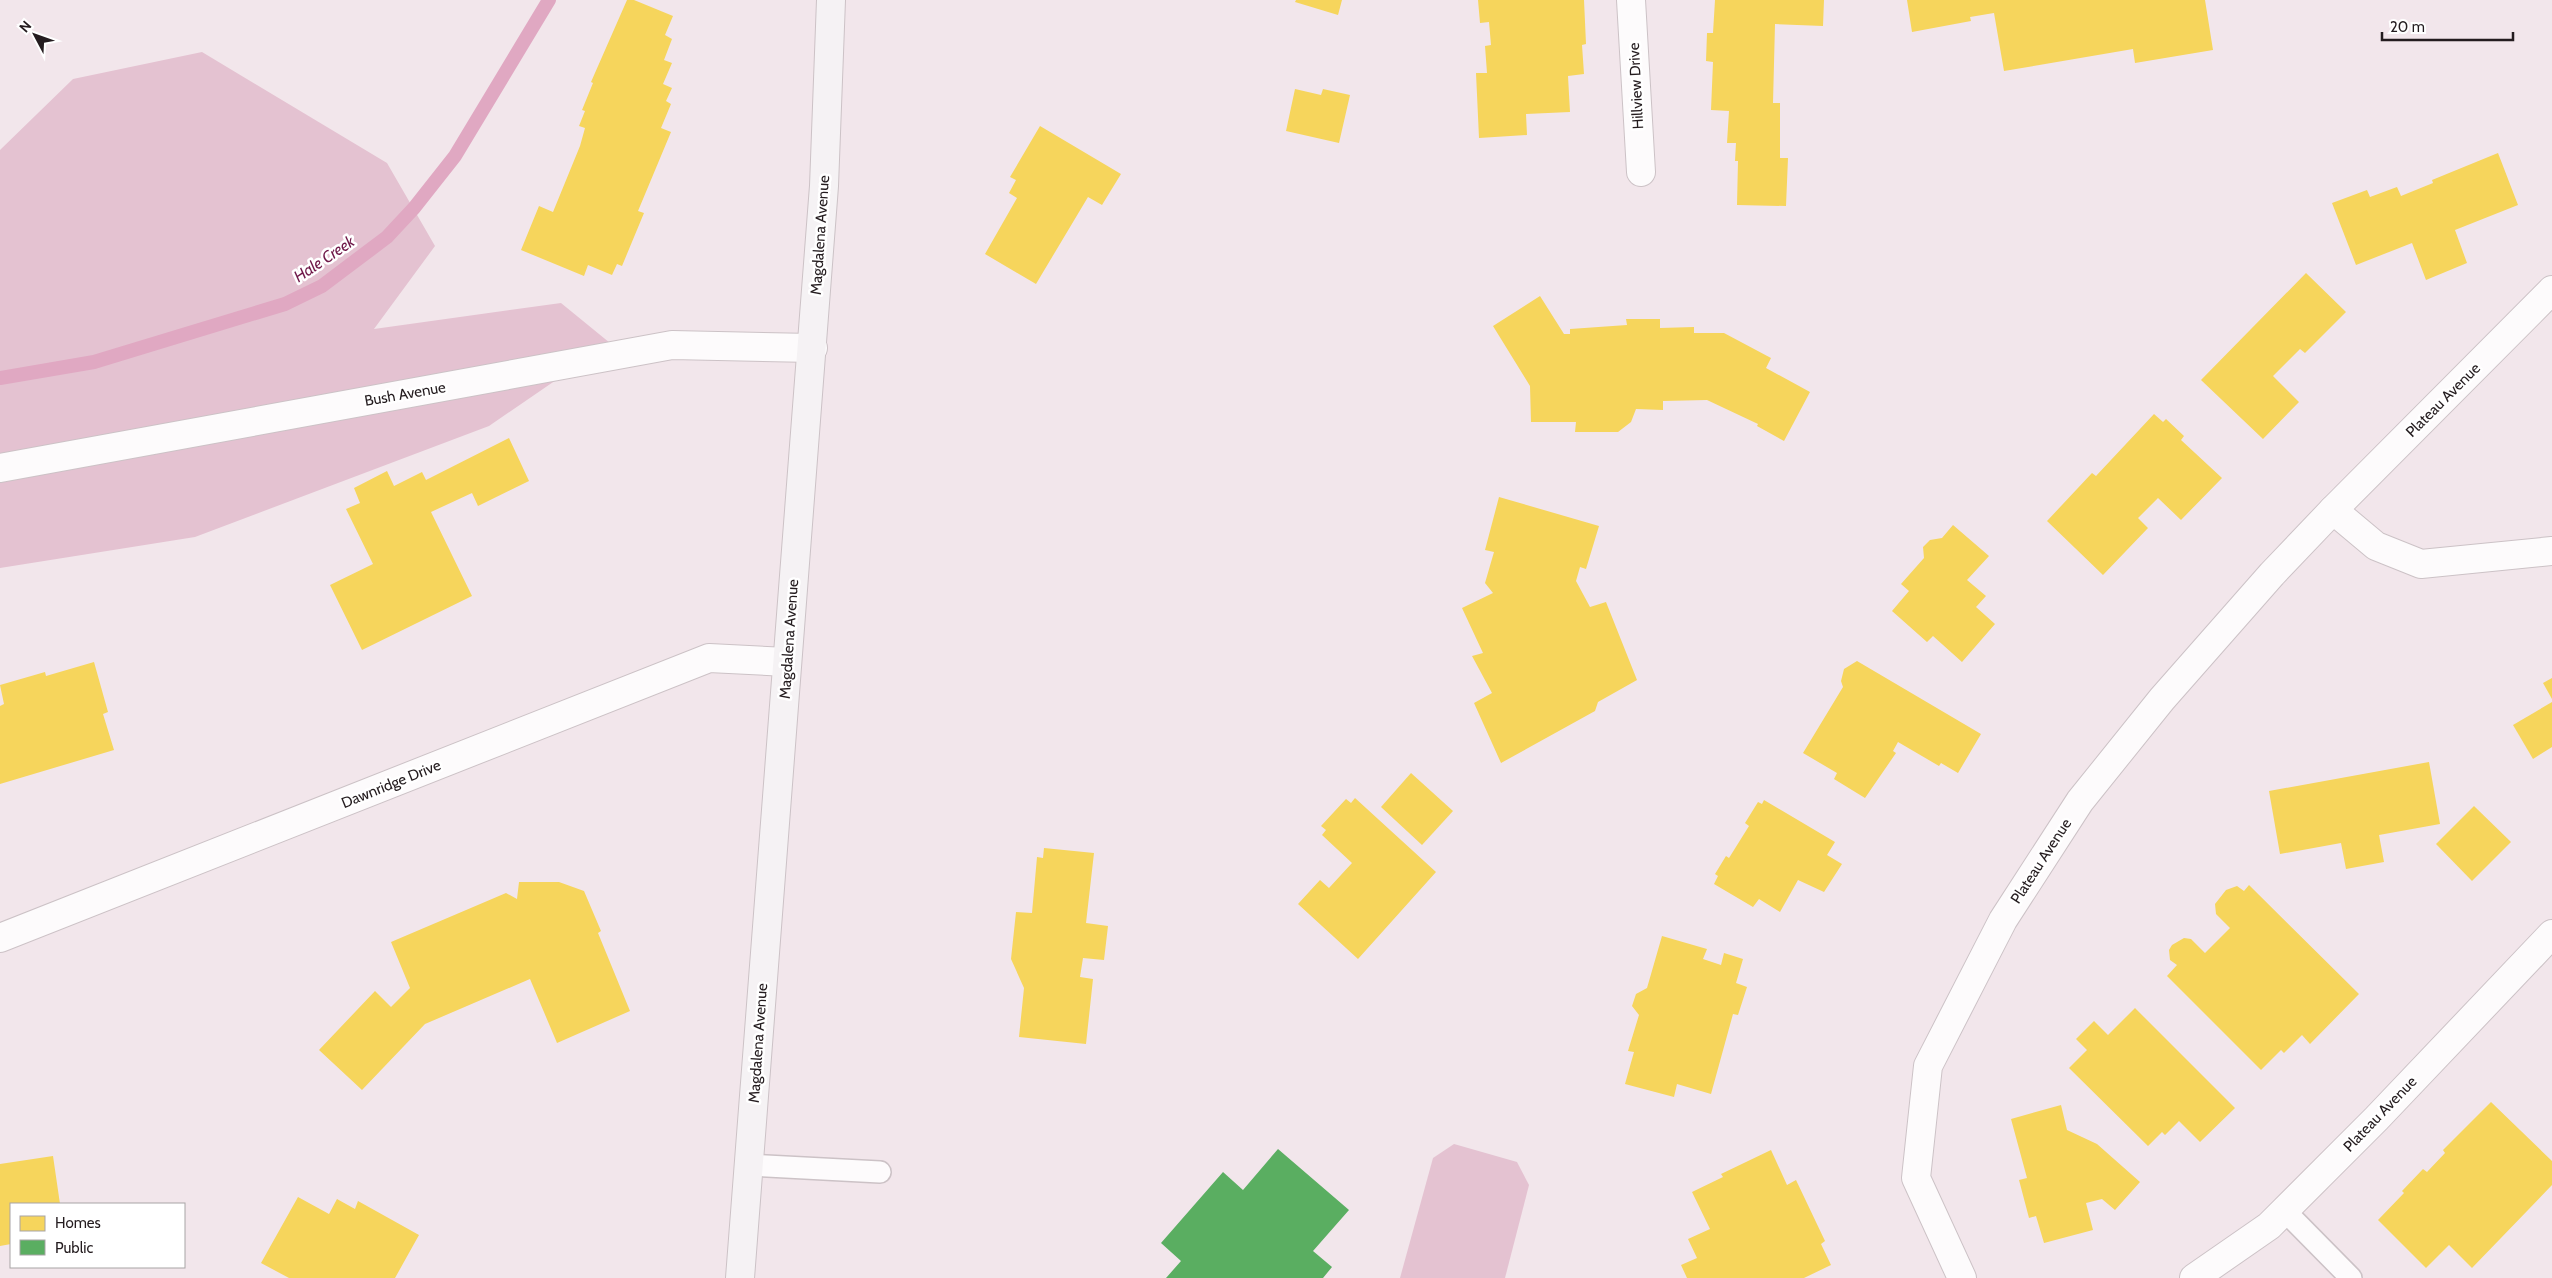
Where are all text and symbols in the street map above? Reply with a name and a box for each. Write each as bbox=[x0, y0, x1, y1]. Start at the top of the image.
north arrow bbox=[10, 10, 60, 60]
scale bar bbox=[2382, 10, 2513, 42]
text: N bbox=[15, 17, 35, 36]
text: 20 m bbox=[2390, 18, 2425, 36]
street label: Hillview Drive bbox=[1625, 42, 1647, 130]
street label: Magdalena Avenue bbox=[807, 174, 833, 295]
water label: Hale Creek bbox=[290, 231, 359, 286]
street label: Plateau Avenue bbox=[2402, 359, 2484, 441]
street label: Bush Avenue bbox=[363, 378, 447, 410]
street label: Magdalena Avenue bbox=[776, 578, 802, 699]
street label: Dawnridge Drive bbox=[339, 756, 444, 812]
street label: Plateau Avenue bbox=[2007, 815, 2075, 907]
street label: Magdalena Avenue bbox=[745, 982, 771, 1103]
street label: Plateau Avenue bbox=[2340, 1072, 2421, 1155]
legend bbox=[10, 1203, 185, 1268]
text: Homes bbox=[55, 1214, 101, 1232]
text: Public bbox=[55, 1239, 93, 1257]

